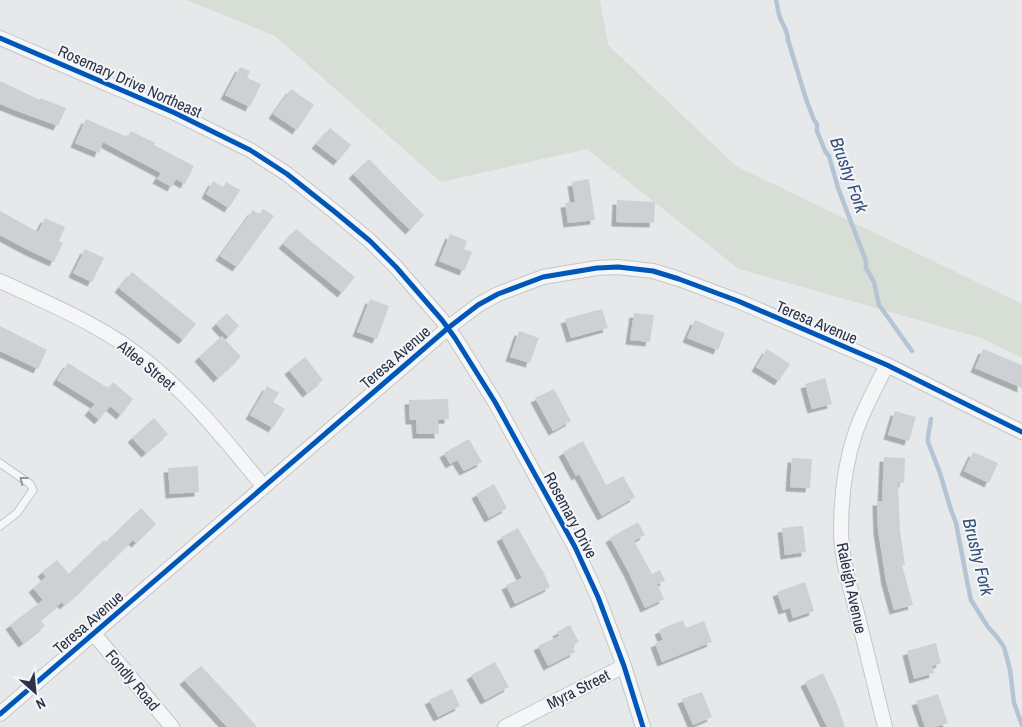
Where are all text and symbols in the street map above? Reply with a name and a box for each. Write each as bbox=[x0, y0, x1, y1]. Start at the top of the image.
street label: Rosemary Drive Northeast bbox=[55, 39, 206, 123]
water label: Brushy Fork bbox=[824, 133, 875, 217]
street label: Teresa Avenue bbox=[773, 295, 861, 349]
street label: Teresa Avenue bbox=[355, 320, 435, 394]
street label: Atlee Street bbox=[113, 334, 181, 395]
street label: Rosemary Drive bbox=[539, 468, 603, 562]
one-way arrow bbox=[19, 477, 29, 486]
water label: Brushy Fork bbox=[957, 516, 1000, 599]
street label: Raleigh Avenue bbox=[832, 541, 872, 635]
street label: Teresa Avenue bbox=[48, 585, 128, 659]
street label: Fondly Road bbox=[101, 645, 165, 715]
street label: Myra Street bbox=[543, 664, 614, 714]
north arrow bbox=[10, 667, 60, 717]
text: N bbox=[33, 694, 49, 713]

